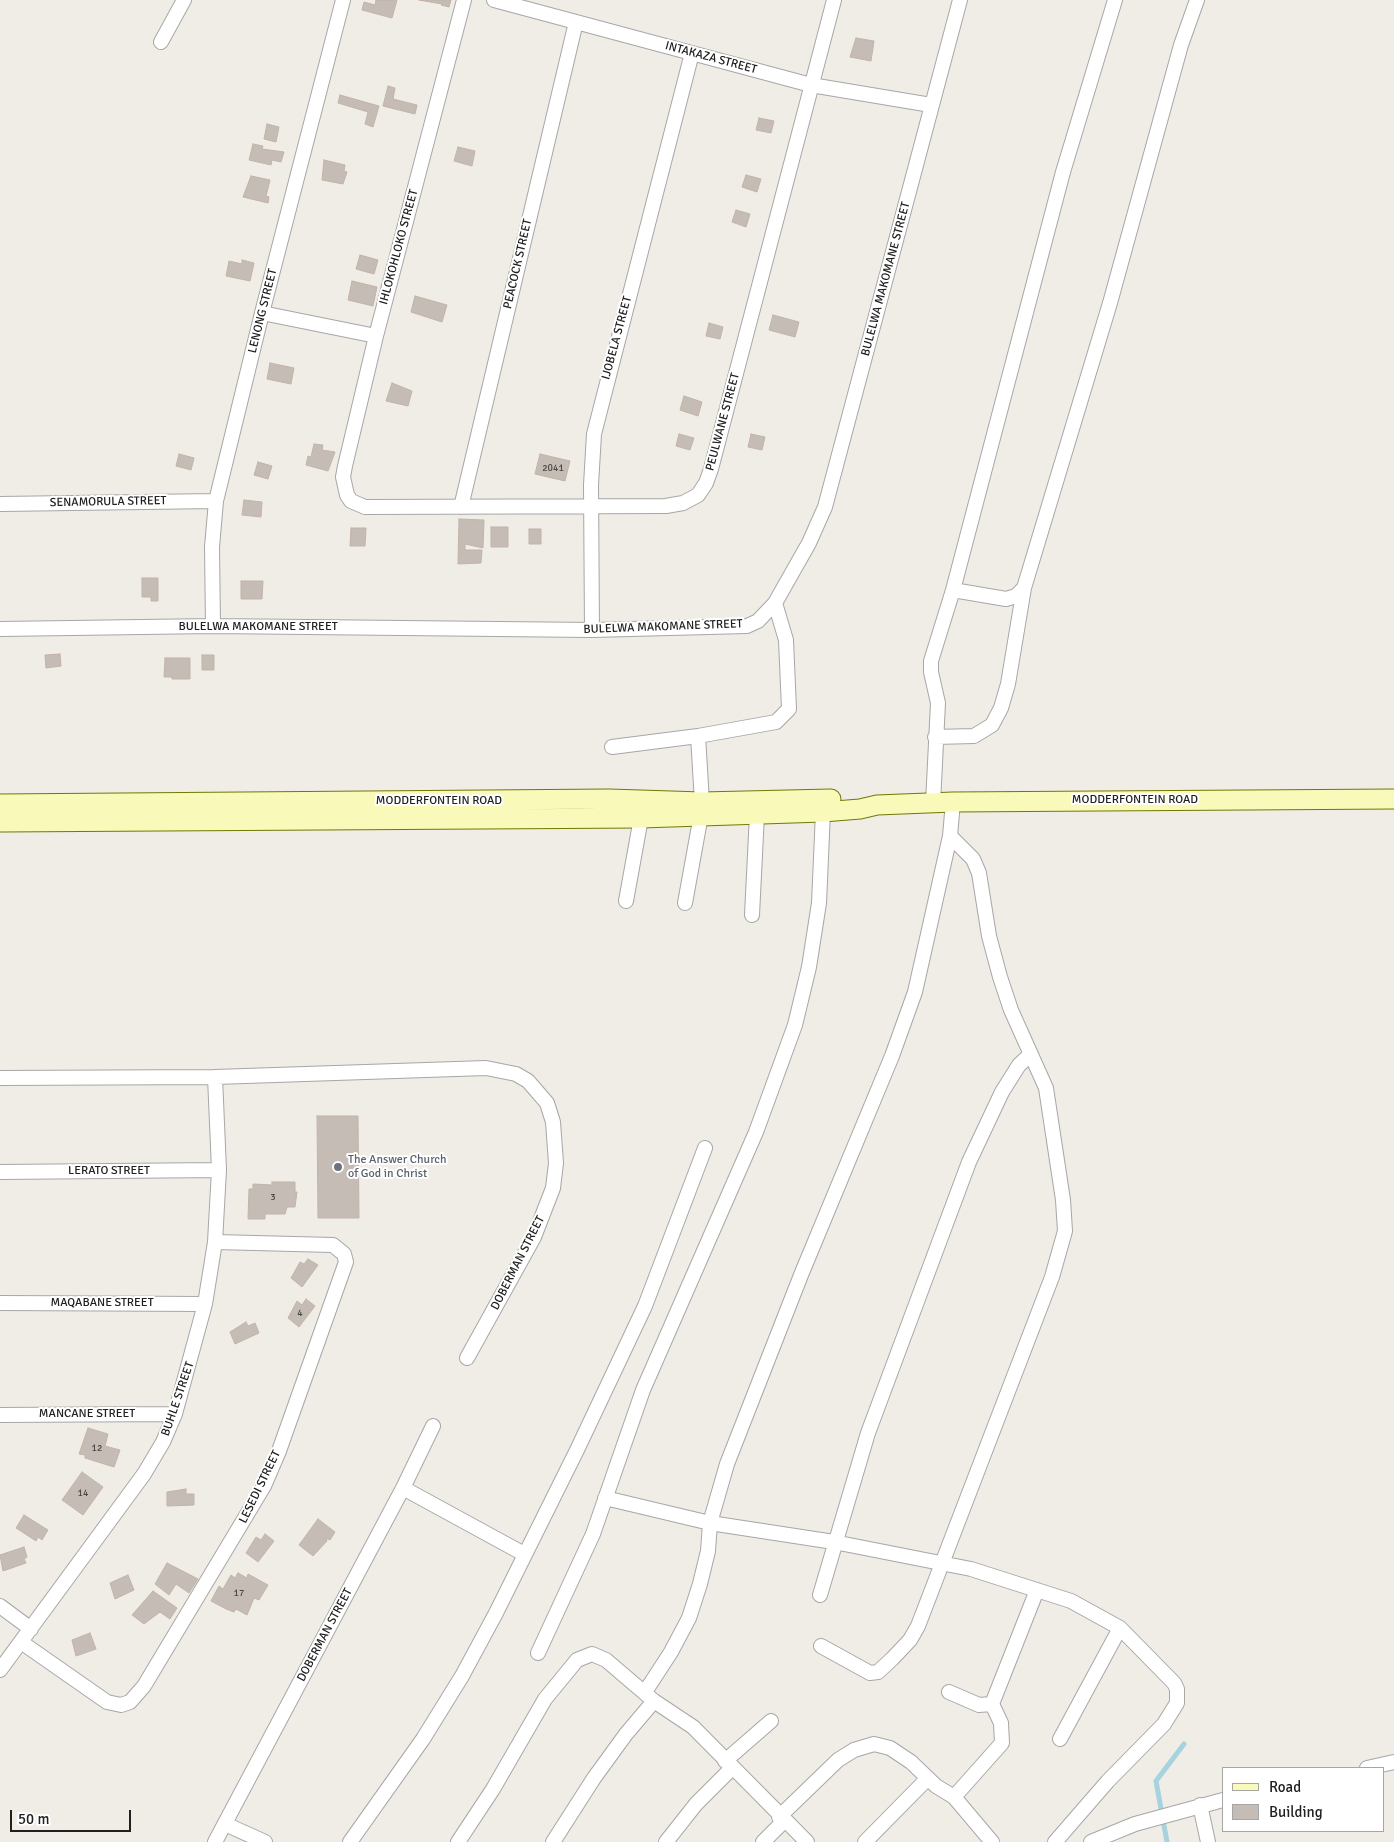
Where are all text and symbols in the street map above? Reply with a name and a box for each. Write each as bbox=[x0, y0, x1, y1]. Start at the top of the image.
street label: INTAKAZA STREET bbox=[664, 39, 758, 77]
street label: IHLOKOHLOKO STREET bbox=[377, 188, 421, 306]
street label: BULELWA MAKOMANE STREET bbox=[858, 200, 914, 358]
street label: PEACOCK STREET bbox=[501, 218, 535, 310]
street label: LENONG STREET bbox=[246, 267, 280, 355]
street label: IJOBELA STREET bbox=[599, 295, 635, 381]
street label: PEULWANE STREET bbox=[703, 371, 743, 473]
house number: 2041 bbox=[542, 462, 564, 474]
street label: SENAMORULA STREET bbox=[50, 494, 166, 510]
street label: BULELWA MAKOMANE STREET bbox=[583, 617, 743, 637]
street label: BULELWA MAKOMANE STREET bbox=[178, 620, 338, 634]
street label: MODDERFONTEIN ROAD bbox=[1072, 793, 1198, 807]
street label: MODDERFONTEIN ROAD bbox=[376, 794, 502, 808]
place label: The Answer Church of God in Christ bbox=[348, 1153, 447, 1181]
marker: The Answer Church of God in Christ bbox=[332, 1161, 344, 1173]
street label: LERATO STREET bbox=[68, 1164, 150, 1178]
house number: 3 bbox=[270, 1191, 276, 1203]
street label: DOBERMAN STREET bbox=[488, 1214, 548, 1312]
street label: MAQABANE STREET bbox=[50, 1296, 154, 1310]
house number: 4 bbox=[297, 1307, 303, 1319]
street label: BUHLE STREET bbox=[159, 1360, 197, 1438]
street label: MANCANE STREET bbox=[39, 1407, 135, 1421]
house number: 12 bbox=[92, 1442, 102, 1454]
street label: LESEDI STREET bbox=[236, 1448, 284, 1526]
house number: 14 bbox=[78, 1487, 88, 1499]
street label: DOBERMAN STREET bbox=[294, 1586, 356, 1684]
house number: 17 bbox=[234, 1587, 244, 1599]
legend bbox=[1222, 1767, 1384, 1832]
text: Road bbox=[1269, 1778, 1301, 1796]
scale bar bbox=[12, 1800, 134, 1832]
text: Building bbox=[1269, 1803, 1323, 1821]
text: 50 m bbox=[18, 1810, 49, 1828]

